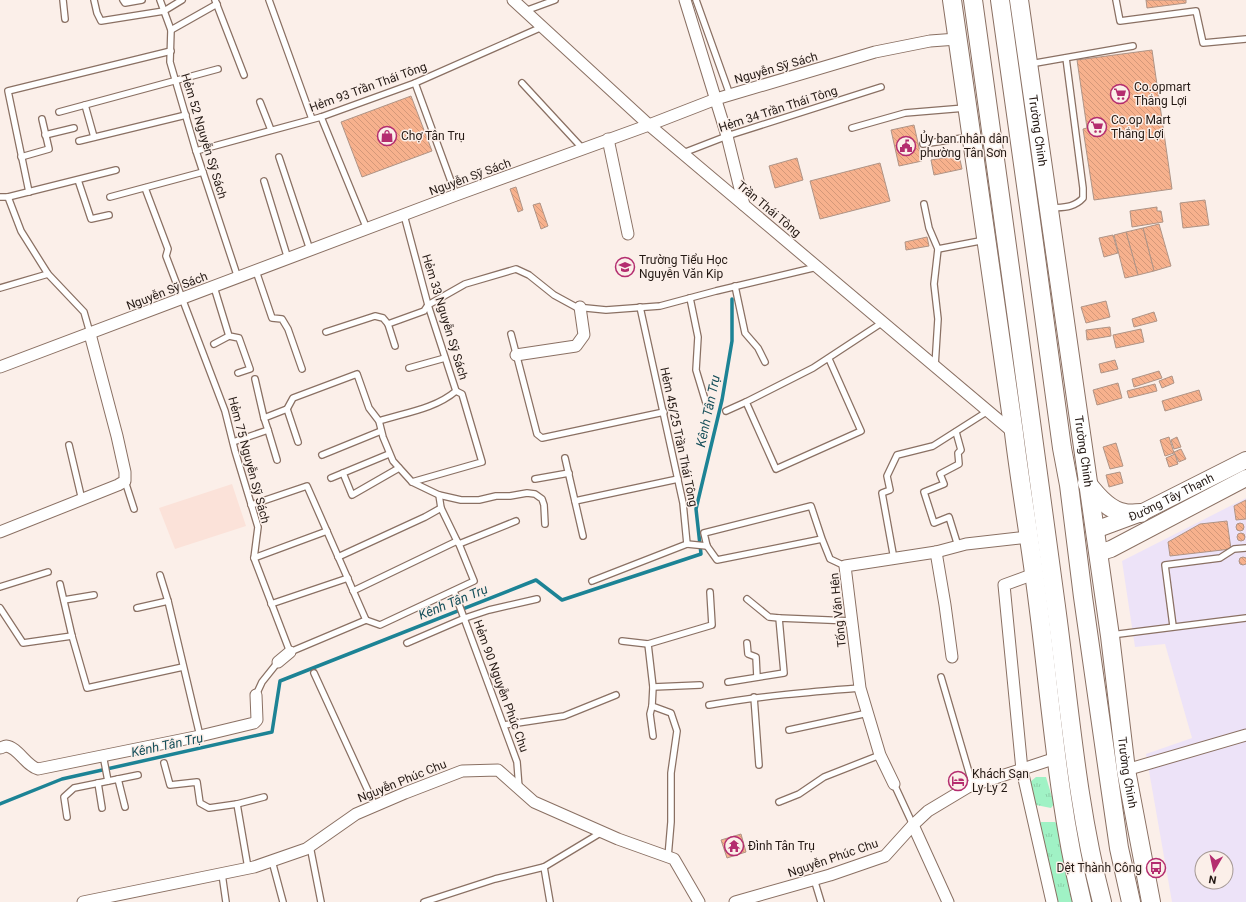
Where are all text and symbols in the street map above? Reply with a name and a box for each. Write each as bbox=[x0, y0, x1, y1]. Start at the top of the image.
street label: Nguyễn Sỹ Sách bbox=[733, 49, 819, 87]
street label: Hẻm 93 Trần Thái Tông bbox=[307, 59, 429, 115]
street label: Hẻm 52 Nguyễn Sỹ Sách bbox=[178, 71, 230, 201]
place label: Co.opmart Thắng Lợi bbox=[1134, 80, 1191, 108]
street label: Hẻm 34 Trần Thái Tông bbox=[717, 83, 839, 135]
supermarket icon: Co.opmart Thắng Lợi bbox=[1109, 83, 1131, 105]
street label: Trường Chinh bbox=[1026, 94, 1050, 167]
place label: Co.op Mart Thắng Lợi bbox=[1111, 113, 1171, 141]
supermarket icon: Co.op Mart Thắng Lợi bbox=[1086, 116, 1108, 138]
shop icon: Chợ Tân Trụ bbox=[376, 125, 398, 147]
place label: Chợ Tân Trụ bbox=[401, 129, 465, 143]
place label: Ủy ban nhân dân phường Tân Sơn bbox=[920, 130, 1009, 160]
public building icon: Ủy ban nhân dân phường Tân Sơn bbox=[895, 135, 917, 157]
street label: Nguyễn Sỹ Sách bbox=[427, 156, 513, 198]
street label: Trần Thái Tông bbox=[734, 178, 804, 240]
street label: Hẻm 33 Nguyễn Sỹ Sách bbox=[419, 252, 471, 382]
place label: Trường Tiểu Học Nguyễn Văn Kip bbox=[639, 253, 728, 281]
school or university icon: Trường Tiểu Học Nguyễn Văn Kip bbox=[614, 256, 636, 278]
street label: Nguyễn Sỹ Sách bbox=[124, 269, 210, 313]
street label: Hẻm 45/25 Trần Thái Tông bbox=[657, 366, 701, 508]
water label: Kênh Tân Trụ bbox=[693, 374, 723, 448]
street label: Hẻm 75 Nguyễn Sỹ Sách bbox=[225, 395, 273, 525]
street label: Trường Chinh bbox=[1072, 415, 1096, 488]
street label: Đường Tây Thạnh bbox=[1127, 470, 1216, 524]
street label: Tống Văn Hên bbox=[827, 572, 849, 648]
water label: Kênh Tân Trụ bbox=[416, 581, 490, 623]
street label: Hẻm 90 Nguyễn Phúc Chu bbox=[471, 618, 531, 754]
water label: Kênh Tân Trụ bbox=[130, 730, 204, 760]
street label: Trường Chinh bbox=[1115, 736, 1140, 809]
street label: Nguyễn Phúc Chu bbox=[356, 757, 448, 805]
place label: Khách Sạn Ly Ly 2 bbox=[972, 767, 1029, 795]
hotel icon: Khách Sạn Ly Ly 2 bbox=[947, 770, 969, 792]
temple icon: Đình Tân Trụ bbox=[723, 835, 745, 857]
street label: Nguyễn Phúc Chu bbox=[786, 836, 880, 880]
place label: Đình Tân Trụ bbox=[748, 839, 815, 853]
north arrow bbox=[1194, 850, 1234, 890]
bus stop icon: Dệt Thành Công bbox=[1145, 857, 1167, 879]
place label: Dệt Thành Công bbox=[1057, 861, 1142, 875]
text: N bbox=[1207, 872, 1217, 886]

